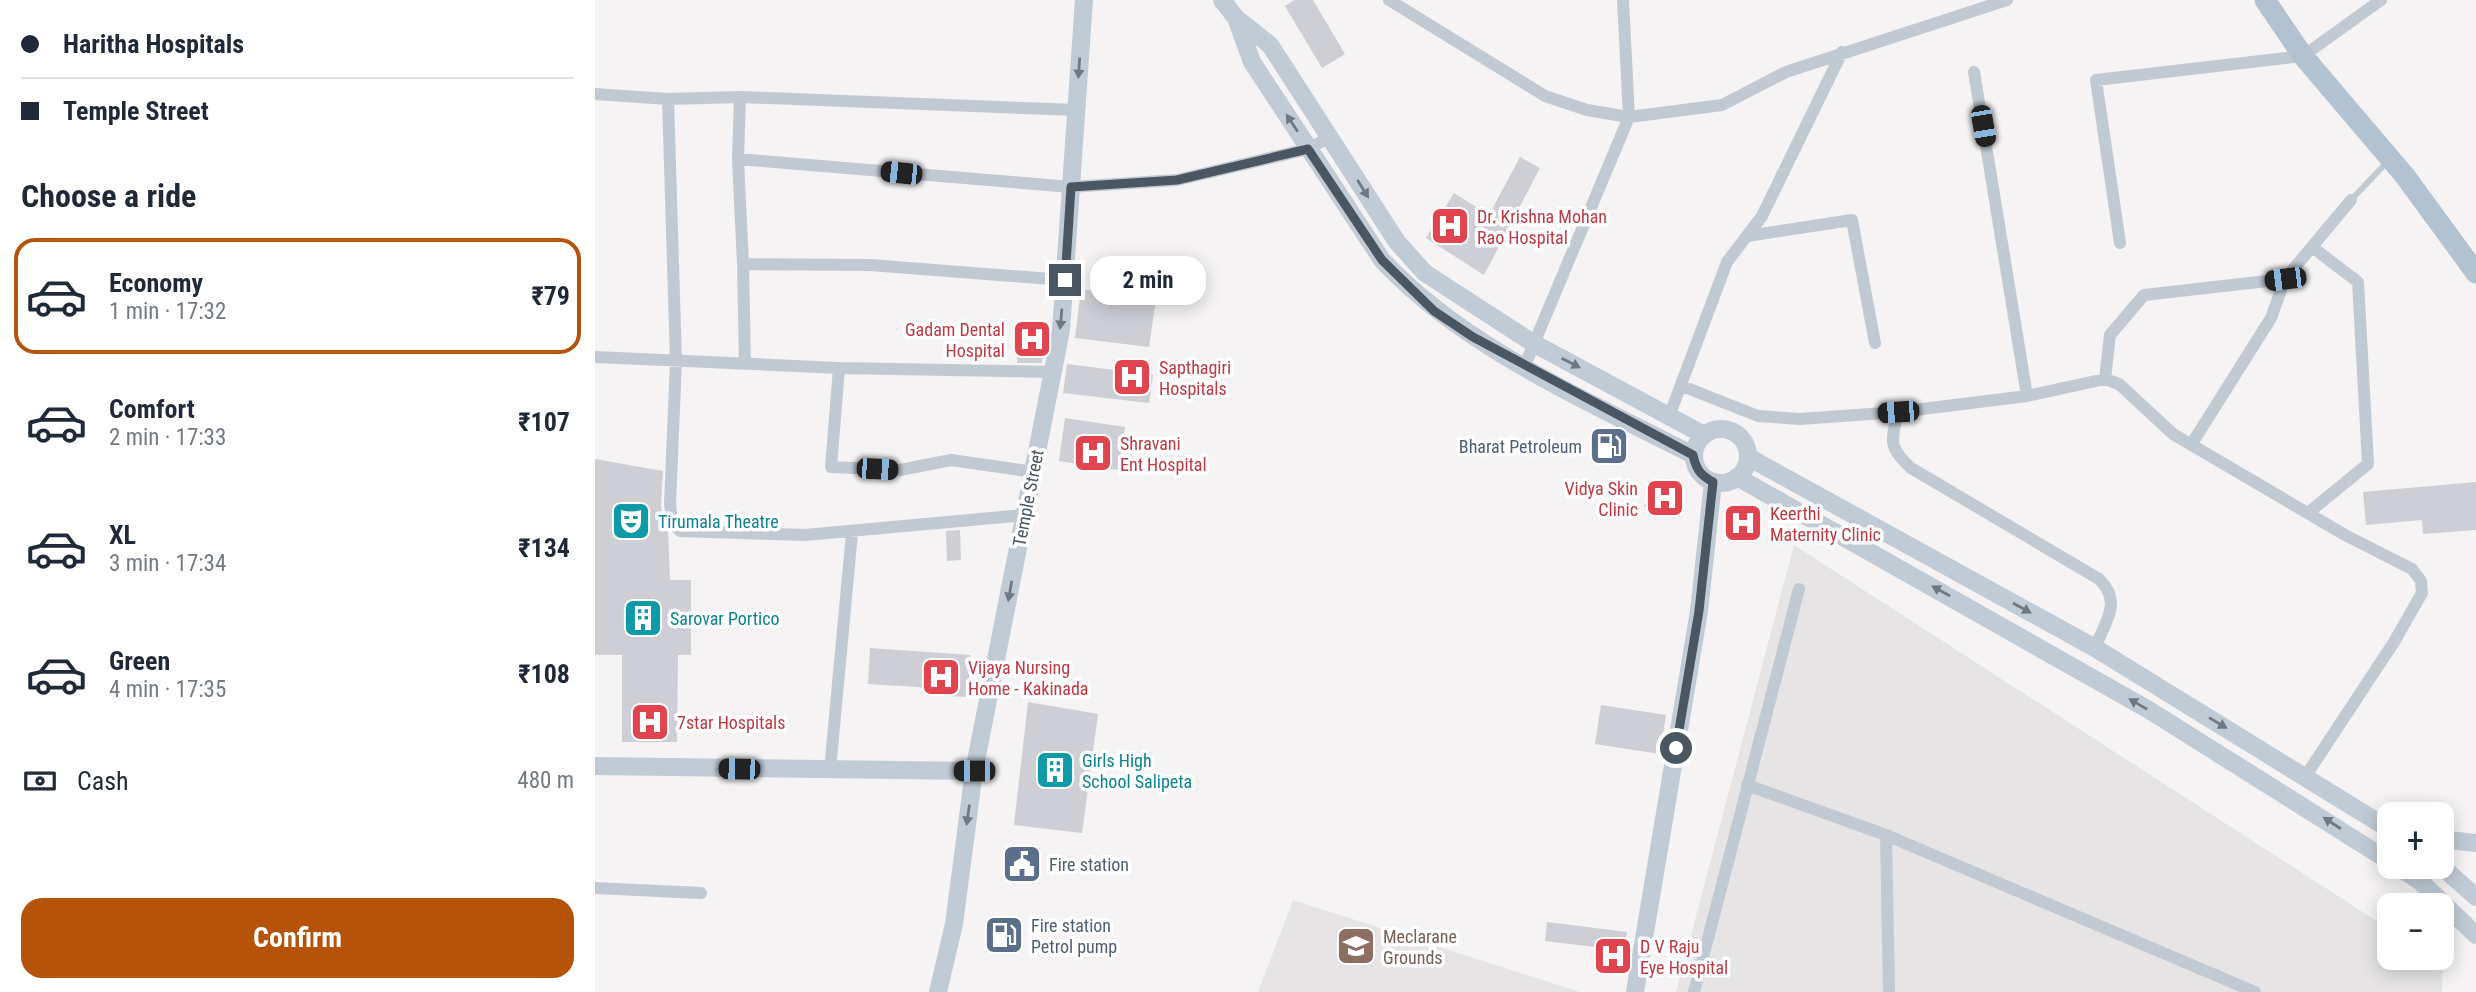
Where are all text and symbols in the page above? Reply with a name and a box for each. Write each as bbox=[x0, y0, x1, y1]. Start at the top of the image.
text: Haritha Hospitals bbox=[63, 29, 244, 59]
one-way arrow bbox=[1073, 57, 1084, 79]
text: Temple Street bbox=[63, 96, 209, 126]
car bbox=[1970, 103, 1997, 149]
one-way arrow bbox=[1285, 114, 1298, 133]
car bbox=[880, 160, 923, 186]
text: Choose a ride bbox=[21, 177, 196, 215]
one-way arrow bbox=[1356, 180, 1369, 199]
hospital icon: Dr. Krishna Mohan Rao Hospital bbox=[1429, 205, 1471, 247]
place label: Dr. Krishna Mohan Rao Hospital bbox=[1477, 206, 1607, 248]
callout: 2 min bbox=[1089, 256, 1205, 304]
route end bbox=[1049, 264, 1081, 296]
icon: car bbox=[25, 265, 88, 328]
car bbox=[2263, 266, 2308, 292]
text: 2 min bbox=[1122, 267, 1174, 294]
text: Economy bbox=[109, 268, 203, 298]
text: ₹79 bbox=[531, 281, 570, 311]
text: 1 min · 17:32 bbox=[109, 298, 226, 325]
one-way arrow bbox=[1055, 309, 1066, 331]
hospital icon: Gadam Dental Hospital bbox=[1011, 318, 1053, 360]
place label: Gadam Dental Hospital bbox=[905, 319, 1005, 361]
hospital icon: Sapthagiri Hospitals bbox=[1111, 356, 1153, 398]
place label: Sapthagiri Hospitals bbox=[1159, 357, 1231, 399]
one-way arrow bbox=[1561, 358, 1581, 369]
icon: car bbox=[25, 391, 88, 454]
text: Comfort bbox=[109, 394, 195, 424]
car bbox=[1877, 400, 1920, 424]
text: ₹107 bbox=[518, 407, 570, 437]
text: 2 min · 17:33 bbox=[109, 424, 226, 451]
fuel station icon: Bharat Petroleum bbox=[1588, 425, 1630, 467]
hospital icon: Shravani Ent Hospital bbox=[1072, 432, 1114, 474]
place label: Shravani Ent Hospital bbox=[1120, 433, 1207, 475]
place label: Bharat Petroleum bbox=[1459, 436, 1582, 457]
street label: Temple Street bbox=[1008, 448, 1048, 548]
car bbox=[856, 457, 899, 481]
hospital icon: Vidya Skin Clinic bbox=[1644, 477, 1686, 519]
place label: Vidya Skin Clinic bbox=[1564, 478, 1638, 520]
theatre icon: Tirumala Theatre bbox=[610, 500, 652, 542]
hospital icon: Keerthi Maternity Clinic bbox=[1722, 502, 1764, 544]
place label: Keerthi Maternity Clinic bbox=[1770, 503, 1881, 545]
place label: Tirumala Theatre bbox=[658, 511, 779, 532]
icon: car bbox=[25, 517, 88, 580]
text: XL bbox=[109, 520, 136, 550]
text: ₹134 bbox=[518, 533, 570, 563]
text: 3 min · 17:34 bbox=[109, 550, 226, 577]
one-way arrow bbox=[1004, 580, 1015, 602]
one-way arrow bbox=[1931, 585, 1950, 597]
building icon: Sarovar Portico bbox=[622, 597, 664, 639]
one-way arrow bbox=[2012, 602, 2032, 614]
place label: Sarovar Portico bbox=[670, 608, 780, 629]
icon: car bbox=[25, 643, 88, 706]
text: Green bbox=[109, 646, 170, 676]
hospital icon: Vijaya Nursing Home - Kakinada bbox=[920, 656, 962, 698]
place label: Vijaya Nursing Home - Kakinada bbox=[968, 657, 1089, 699]
text: ₹108 bbox=[518, 659, 570, 689]
text: 4 min · 17:35 bbox=[109, 676, 226, 703]
one-way arrow bbox=[2129, 698, 2148, 710]
hospital icon: 7star Hospitals bbox=[629, 701, 671, 743]
place label: 7star Hospitals bbox=[677, 712, 785, 733]
one-way arrow bbox=[2208, 717, 2228, 730]
route start bbox=[1660, 732, 1692, 764]
building icon: Girls High School Salipeta bbox=[1034, 749, 1076, 791]
place label: Girls High School Salipeta bbox=[1082, 750, 1192, 792]
car bbox=[718, 758, 761, 780]
car bbox=[954, 761, 996, 782]
icon: cash bbox=[21, 762, 59, 800]
text: Cash bbox=[77, 766, 129, 796]
text: 480 m bbox=[517, 767, 574, 794]
map controls bbox=[2377, 802, 2454, 970]
button: + bbox=[2377, 802, 2454, 879]
one-way arrow bbox=[963, 804, 974, 826]
one-way arrow bbox=[2322, 817, 2341, 830]
public building icon: Fire station bbox=[1001, 843, 1043, 885]
place label: Fire station bbox=[1049, 854, 1129, 875]
button: − bbox=[2377, 893, 2454, 970]
button: Confirm bbox=[21, 898, 574, 978]
fuel station icon: Fire station Petrol pump bbox=[983, 914, 1025, 956]
place label: Fire station Petrol pump bbox=[1031, 915, 1117, 957]
school or university icon: Meclarane Grounds bbox=[1335, 925, 1377, 967]
place label: Meclarane Grounds bbox=[1383, 926, 1457, 968]
hospital icon: D V Raju Eye Hospital bbox=[1592, 935, 1634, 977]
place label: D V Raju Eye Hospital bbox=[1640, 936, 1728, 978]

